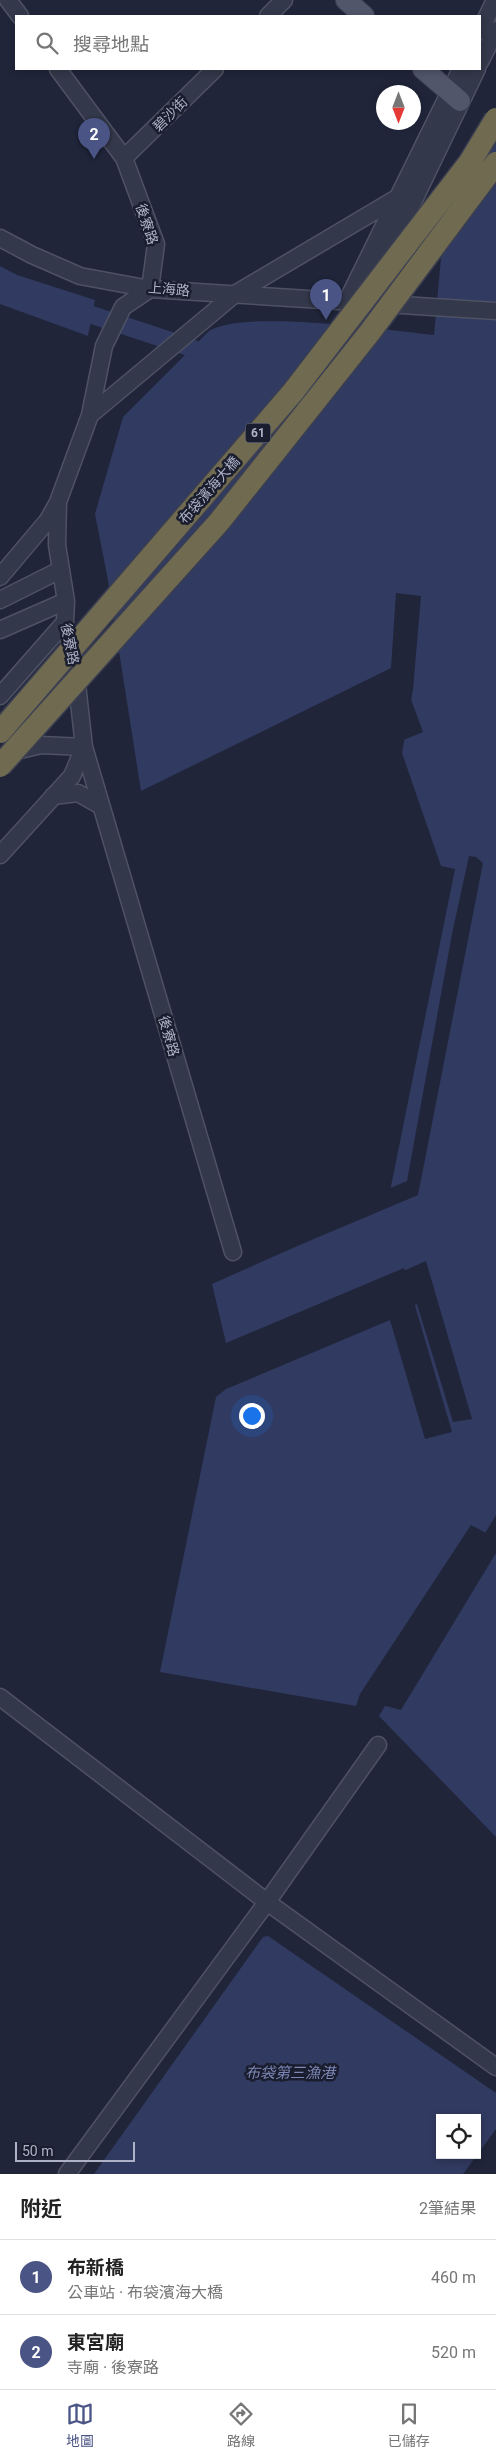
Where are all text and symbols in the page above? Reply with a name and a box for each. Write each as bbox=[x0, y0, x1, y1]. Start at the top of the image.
search box bbox=[15, 15, 481, 70]
icon: search bbox=[33, 29, 61, 57]
text: 搜尋地點 bbox=[73, 33, 149, 56]
north arrow bbox=[376, 85, 421, 130]
street label: 碧沙街 bbox=[149, 93, 191, 135]
pin: 2 bbox=[78, 118, 110, 159]
street label: 後寮路 bbox=[133, 202, 161, 246]
street label: 上海路 bbox=[147, 279, 191, 299]
pin: 1 bbox=[310, 279, 342, 320]
road number: 61 bbox=[246, 423, 270, 442]
street label: 布袋濱海大橋 bbox=[175, 453, 243, 527]
street label: 後寮路 bbox=[58, 622, 82, 666]
street label: 後寮路 bbox=[156, 1014, 182, 1058]
your location bbox=[239, 1403, 265, 1429]
water label: 布袋第三漁港 bbox=[245, 2064, 337, 2082]
map controls bbox=[436, 2114, 481, 2159]
button: locate bbox=[436, 2114, 481, 2159]
scale bar bbox=[15, 2139, 135, 2162]
text: 50 m bbox=[22, 2143, 54, 2159]
text: 附近 bbox=[20, 2197, 62, 2221]
text: 2筆結果 bbox=[419, 2199, 476, 2218]
text: 布新橋 bbox=[67, 2256, 124, 2279]
text: 1 bbox=[31, 2268, 41, 2287]
text: 460 m bbox=[431, 2268, 476, 2287]
text: 公車站 · 布袋濱海大橋 bbox=[67, 2283, 223, 2302]
text: 東宮廟 bbox=[67, 2331, 124, 2354]
text: 2 bbox=[31, 2343, 41, 2362]
text: 520 m bbox=[431, 2343, 476, 2362]
text: 寺廟 · 後寮路 bbox=[67, 2358, 159, 2377]
tab: 地圖 bbox=[66, 2400, 94, 2450]
tab: 路線 bbox=[227, 2400, 255, 2450]
tab: 已儲存 bbox=[388, 2400, 430, 2450]

